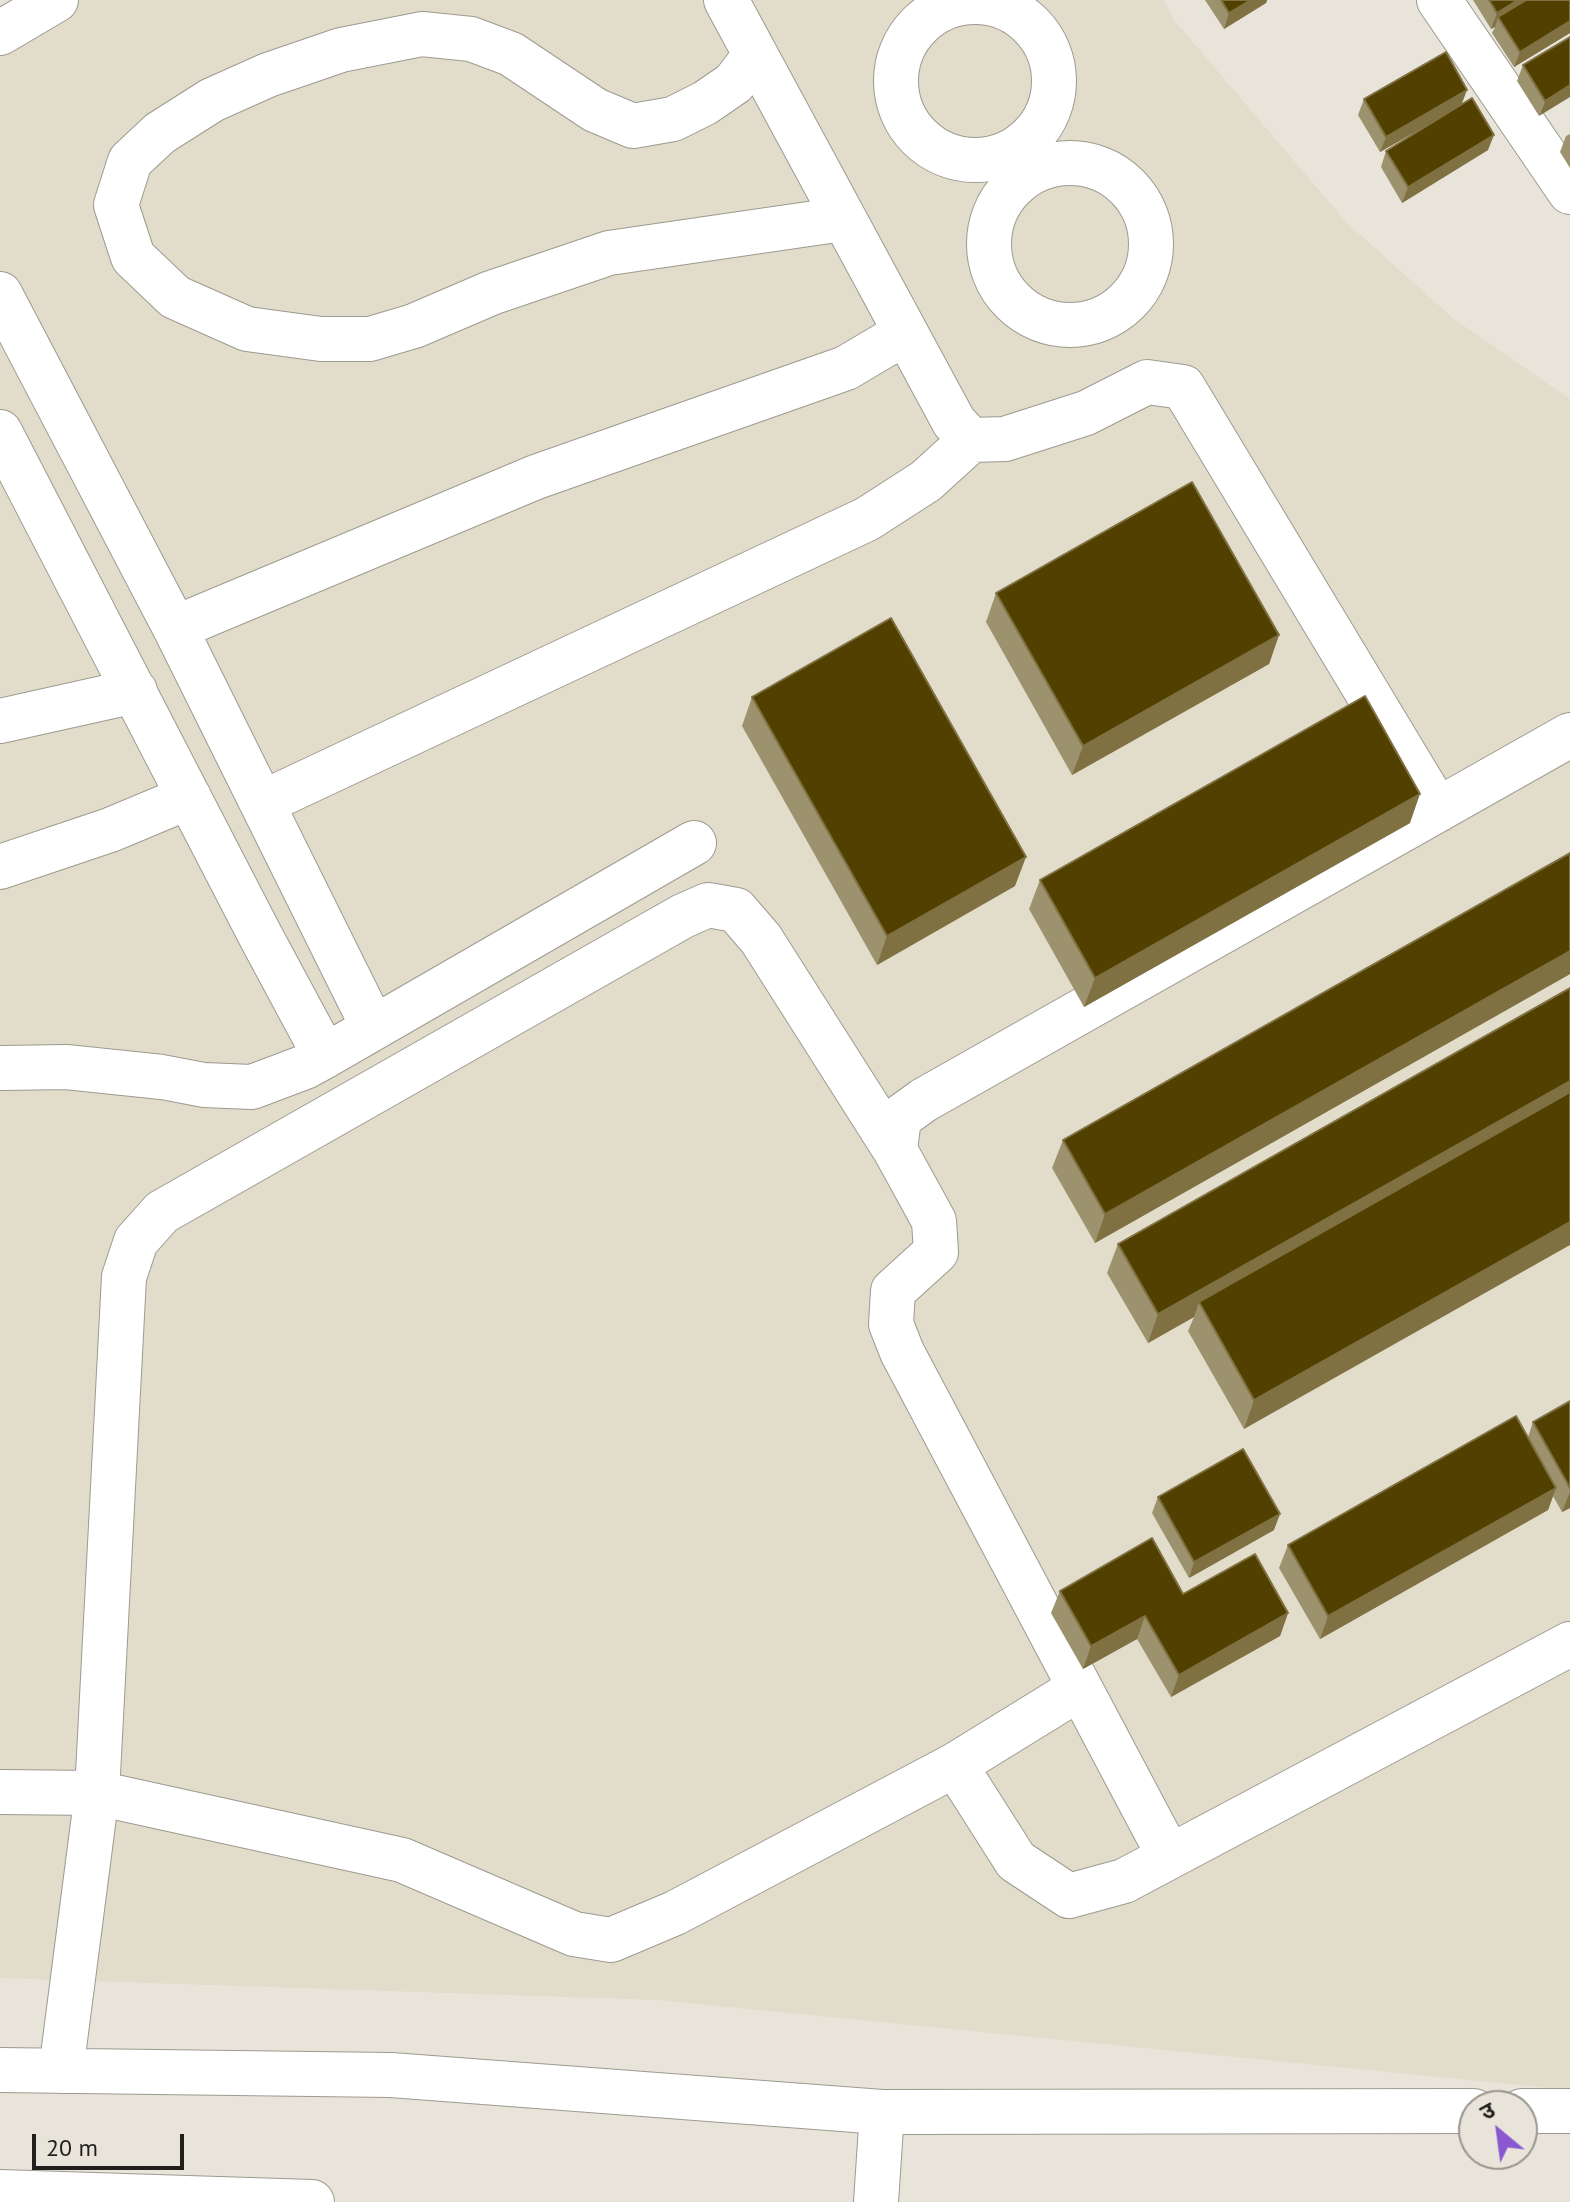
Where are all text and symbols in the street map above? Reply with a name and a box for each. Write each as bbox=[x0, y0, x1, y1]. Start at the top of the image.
north arrow bbox=[1458, 2090, 1538, 2170]
text: उ bbox=[1475, 2095, 1500, 2126]
scale bar bbox=[36, 2118, 188, 2168]
text: 20 m bbox=[46, 2132, 98, 2163]

